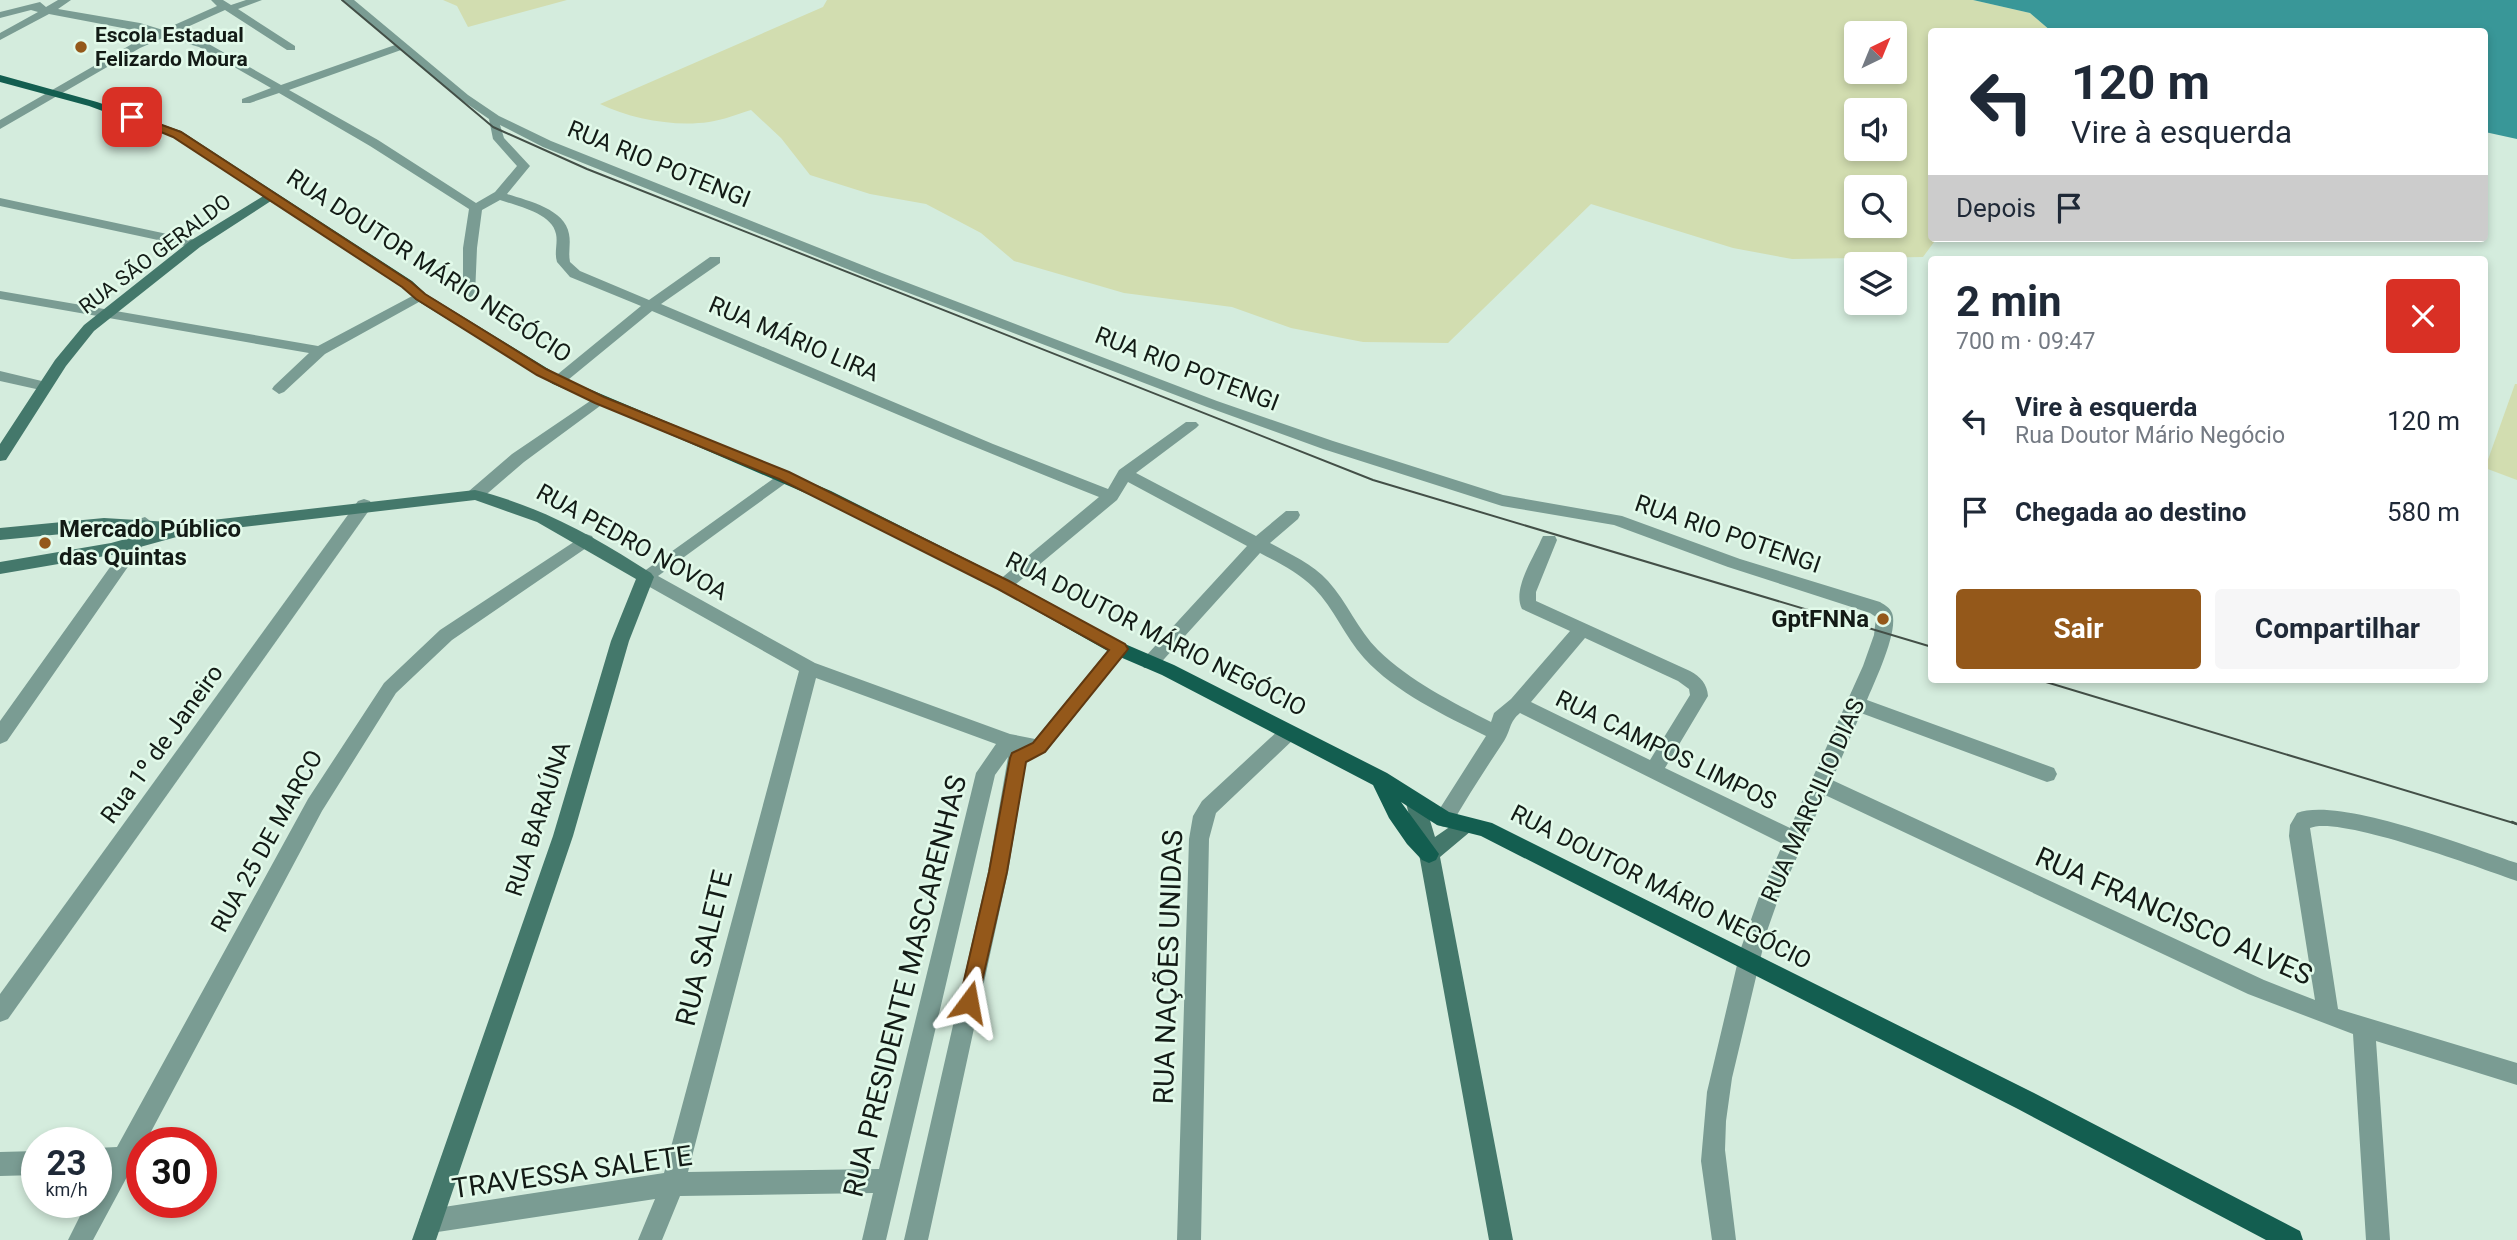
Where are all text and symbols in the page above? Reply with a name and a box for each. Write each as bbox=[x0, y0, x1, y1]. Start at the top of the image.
north arrow bbox=[1844, 21, 1908, 84]
map controls bbox=[1844, 21, 1907, 315]
place label: Escola Estadual Felizardo Moura bbox=[95, 23, 248, 71]
marker: Escola Estadual Felizardo Moura bbox=[73, 39, 89, 55]
text: 120 m bbox=[2071, 54, 2210, 111]
icon: left bbox=[1956, 56, 2047, 147]
pin bbox=[102, 87, 162, 147]
icon: arrive bbox=[113, 98, 151, 136]
button: sound bbox=[1844, 98, 1907, 161]
text: Vire à esquerda bbox=[2071, 113, 2292, 151]
street label: RUA RIO POTENGI bbox=[563, 115, 755, 213]
street label: RUA DOUTOR MÁRIO NEGÓCIO bbox=[281, 163, 577, 369]
button: search bbox=[1844, 175, 1907, 238]
street label: RUA SÃO GERALDO bbox=[75, 189, 235, 319]
icon: arrive bbox=[2050, 189, 2088, 227]
text: Depois bbox=[1956, 193, 2036, 223]
button: layers bbox=[1844, 252, 1907, 315]
text: 2 min bbox=[1956, 277, 2062, 326]
button: close bbox=[2386, 279, 2460, 353]
street label: RUA MÁRIO LIRA bbox=[705, 291, 884, 388]
street label: RUA RIO POTENGI bbox=[1091, 321, 1283, 417]
text: 700 m · 09:47 bbox=[1956, 328, 2095, 355]
text: Vire à esquerda bbox=[2015, 392, 2198, 422]
icon: left bbox=[1956, 402, 1994, 440]
text: 120 m bbox=[2387, 406, 2460, 436]
text: Rua Doutor Mário Negócio bbox=[2015, 422, 2285, 449]
street label: RUA PEDRO NOVOA bbox=[532, 478, 733, 606]
street label: RUA RIO POTENGI bbox=[1631, 489, 1825, 579]
icon: arrive bbox=[1956, 493, 1994, 531]
text: Chegada ao destino bbox=[2015, 497, 2246, 527]
text: 580 m bbox=[2387, 497, 2460, 527]
place label: Mercado Público das Quintas bbox=[59, 515, 241, 571]
marker: Mercado Público das Quintas bbox=[37, 535, 53, 551]
street label: RUA DOUTOR MÁRIO NEGÓCIO bbox=[1001, 546, 1311, 722]
button: Sair bbox=[1956, 589, 2201, 669]
button: Compartilhar bbox=[2215, 589, 2460, 669]
place label: GptFNNa bbox=[1771, 605, 1869, 633]
marker: GptFNNa bbox=[1875, 611, 1891, 627]
street label: Rua 1º de Janeiro bbox=[95, 659, 229, 829]
street label: RUA CAMPOS LIMPOS bbox=[1551, 684, 1781, 816]
street label: RUA MARCILIO DIAS bbox=[1756, 694, 1870, 906]
street label: RUA BARAÚNA bbox=[500, 738, 576, 900]
street label: RUA 25 DE MARCO bbox=[205, 745, 329, 937]
street label: RUA PRESIDENTE MASCARENHAS bbox=[837, 772, 973, 1200]
street label: RUA DOUTOR MÁRIO NEGÓCIO bbox=[1506, 799, 1816, 975]
street label: RUA NAÇÕES UNIDAS bbox=[1147, 829, 1189, 1105]
street label: RUA FRANCISCO ALVES bbox=[2030, 840, 2318, 992]
street label: RUA SALETE bbox=[669, 867, 739, 1029]
position arrow bbox=[932, 965, 1006, 1039]
speed limit sign: 30 bbox=[126, 1127, 217, 1218]
street label: TRAVESSA SALETE bbox=[450, 1139, 694, 1205]
text: 23 bbox=[46, 1143, 87, 1184]
text: km/h bbox=[45, 1179, 88, 1200]

